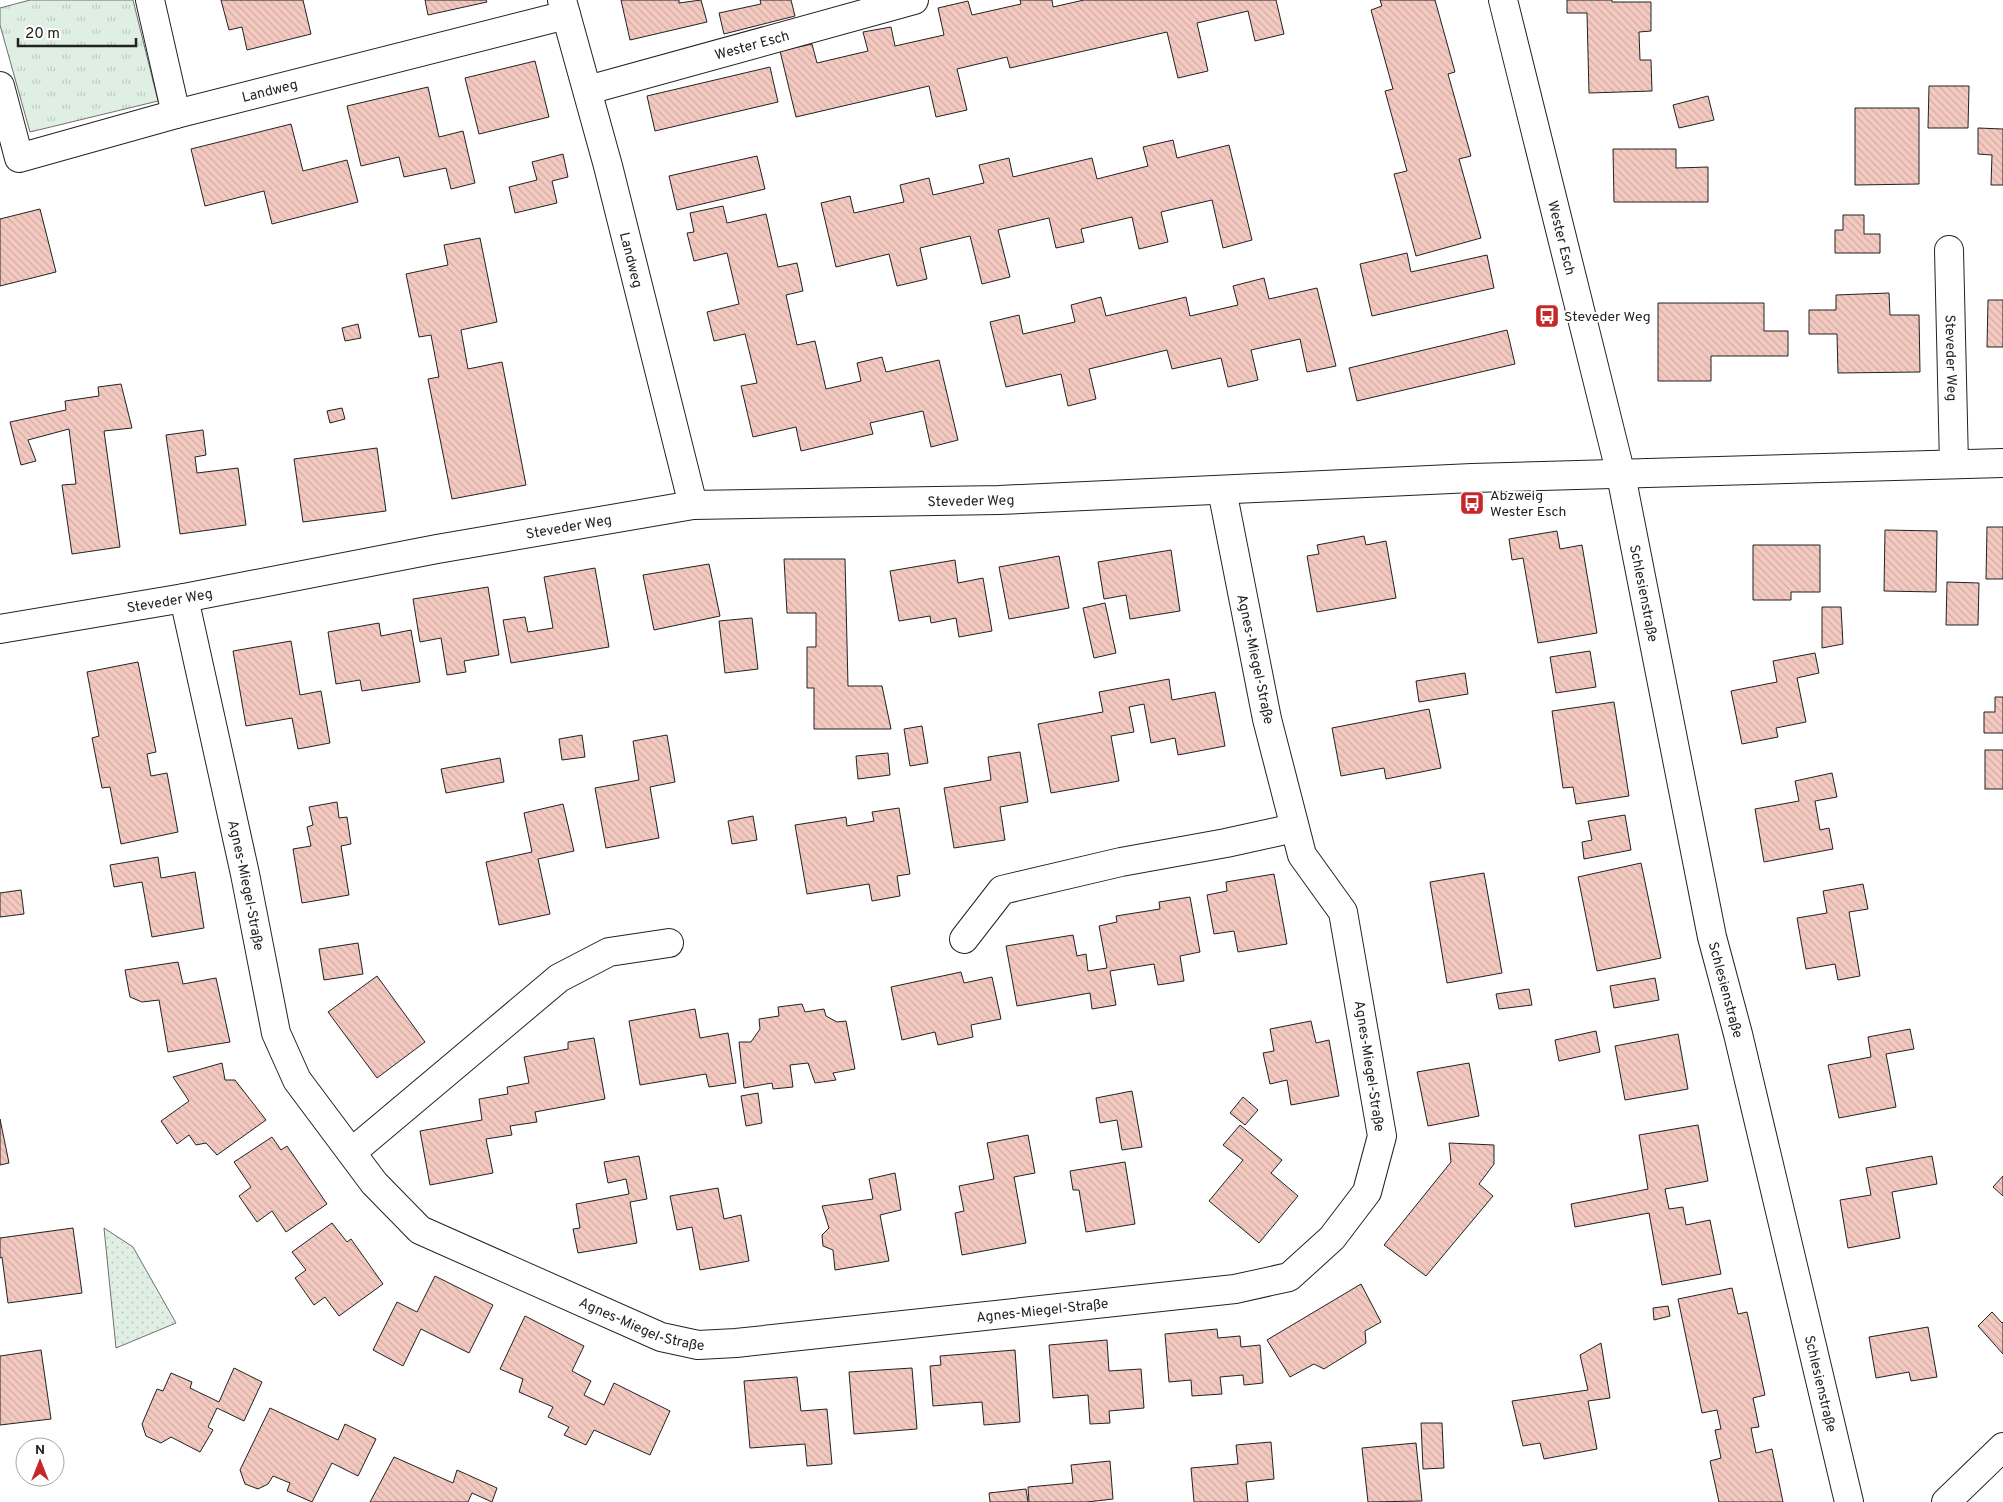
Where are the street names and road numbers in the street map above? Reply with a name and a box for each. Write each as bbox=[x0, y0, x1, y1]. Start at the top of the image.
street label: Wester Esch bbox=[713, 28, 791, 65]
street label: Landweg bbox=[240, 76, 300, 107]
street label: Wester Esch bbox=[1543, 199, 1578, 277]
street label: Landweg bbox=[615, 231, 645, 290]
street label: Steveder Weg bbox=[1941, 314, 1960, 402]
street label: Steveder Weg bbox=[927, 492, 1015, 511]
street label: Steveder Weg bbox=[525, 512, 613, 544]
street label: Schlesienstraße bbox=[1625, 543, 1661, 644]
street label: Steveder Weg bbox=[126, 586, 214, 617]
street label: Agnes-Miegel-Straße bbox=[1232, 593, 1277, 726]
street label: Agnes-Miegel-Straße bbox=[223, 819, 267, 952]
street label: Schlesienstraße bbox=[1704, 940, 1746, 1040]
street label: Agnes-Miegel-Straße bbox=[1350, 999, 1387, 1133]
street label: Agnes-Miegel-Straße bbox=[576, 1295, 705, 1355]
street label: Agnes-Miegel-Straße bbox=[975, 1296, 1109, 1327]
street label: Schlesienstraße bbox=[1800, 1334, 1839, 1434]

